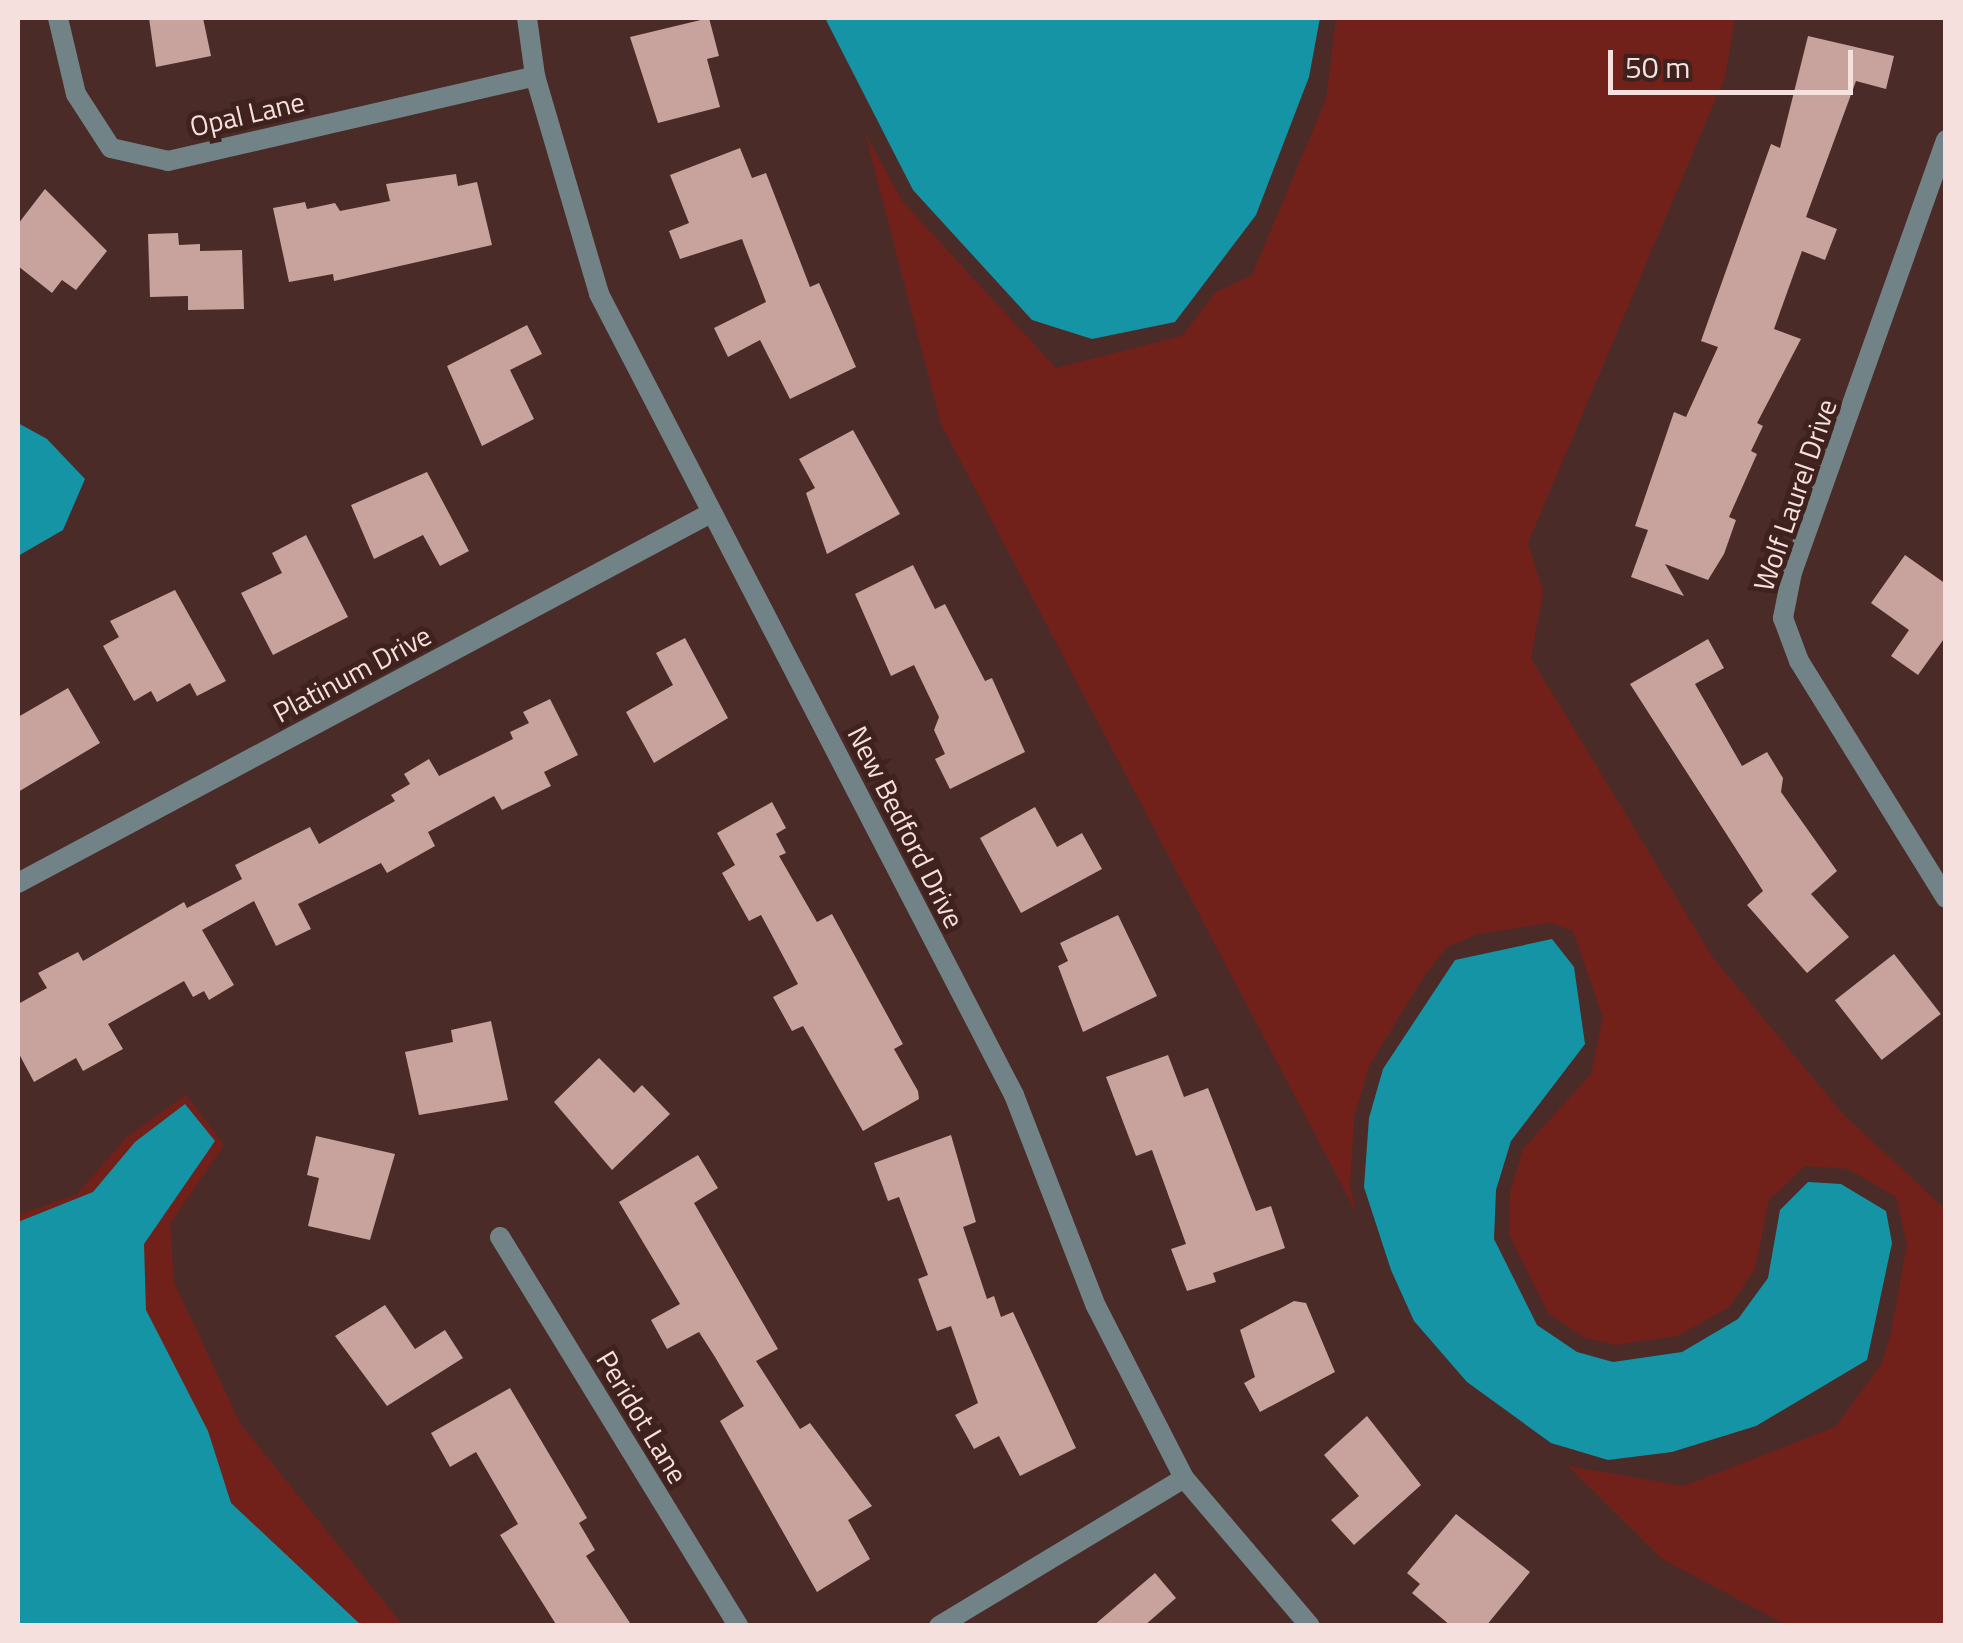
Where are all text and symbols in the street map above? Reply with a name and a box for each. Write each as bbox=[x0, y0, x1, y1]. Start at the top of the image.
scale bar bbox=[1613, 30, 1858, 92]
text: 50 m bbox=[1625, 44, 1690, 90]
street label: Opal Lane bbox=[186, 85, 308, 143]
street label: Wolf Laurel Drive bbox=[1746, 395, 1844, 595]
street label: Platinum Drive bbox=[267, 618, 437, 730]
street label: New Bedford Drive bbox=[841, 721, 971, 933]
street label: Peridot Lane bbox=[589, 1345, 695, 1489]

